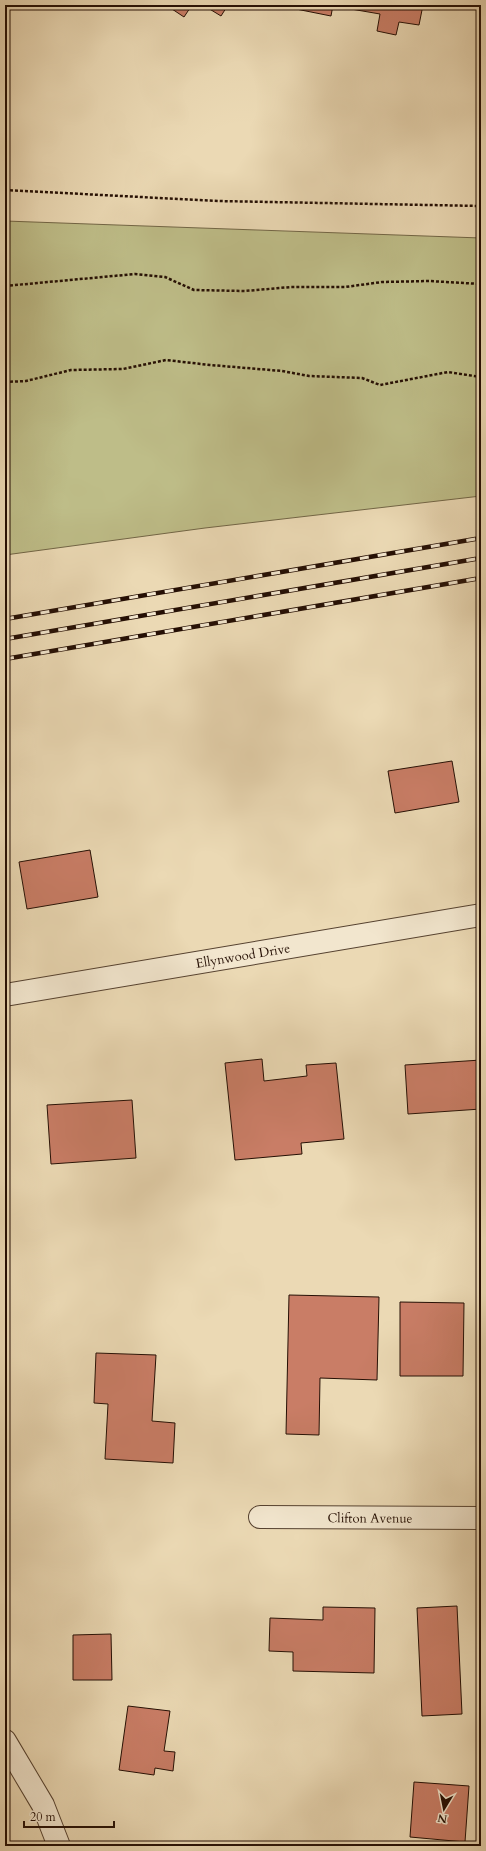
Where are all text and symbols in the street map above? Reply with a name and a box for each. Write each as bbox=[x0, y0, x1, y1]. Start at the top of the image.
street label: Ellynwood Drive bbox=[194, 939, 291, 973]
street label: Clifton Avenue bbox=[327, 1509, 413, 1528]
north arrow bbox=[424, 1789, 464, 1829]
scale bar bbox=[24, 1803, 114, 1829]
text: 20 m bbox=[30, 1809, 57, 1825]
text: N bbox=[436, 1810, 448, 1827]

